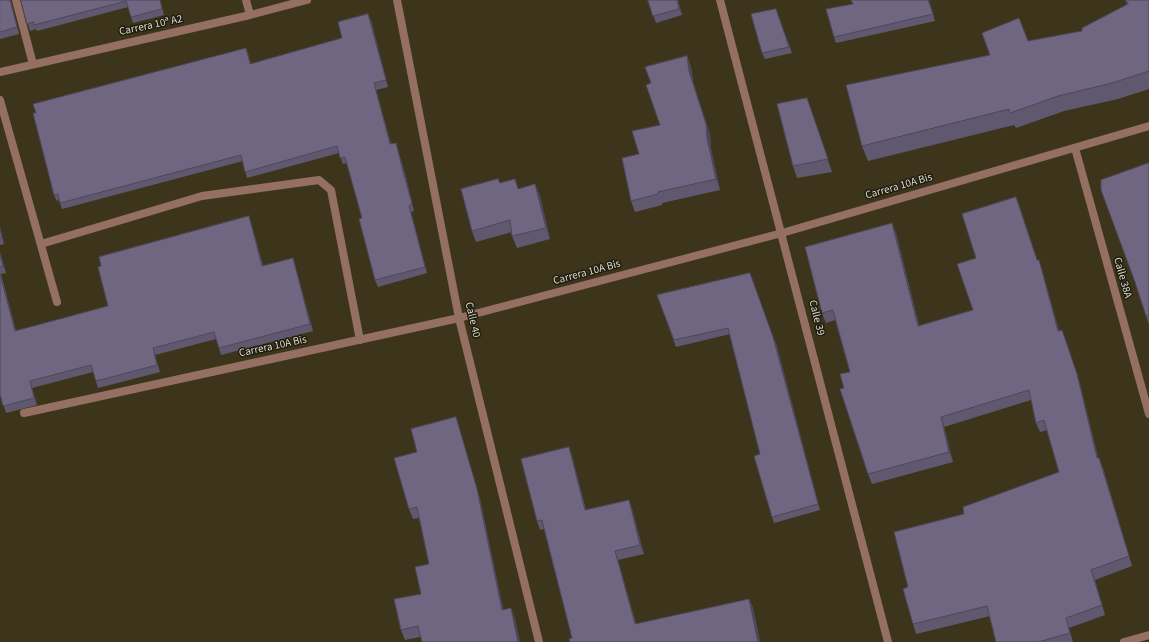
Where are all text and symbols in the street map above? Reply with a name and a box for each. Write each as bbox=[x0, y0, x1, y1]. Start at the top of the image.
street label: Carrera 10ª A2 bbox=[118, 13, 184, 39]
street label: Carrera 10A Bis bbox=[864, 171, 934, 203]
street label: Calle 38A bbox=[1110, 256, 1134, 300]
street label: Carrera 10A Bis bbox=[552, 258, 622, 288]
street label: Calle 39 bbox=[805, 299, 827, 337]
street label: Calle 40 bbox=[462, 301, 482, 339]
street label: Carrera 10A Bis bbox=[238, 333, 308, 361]

